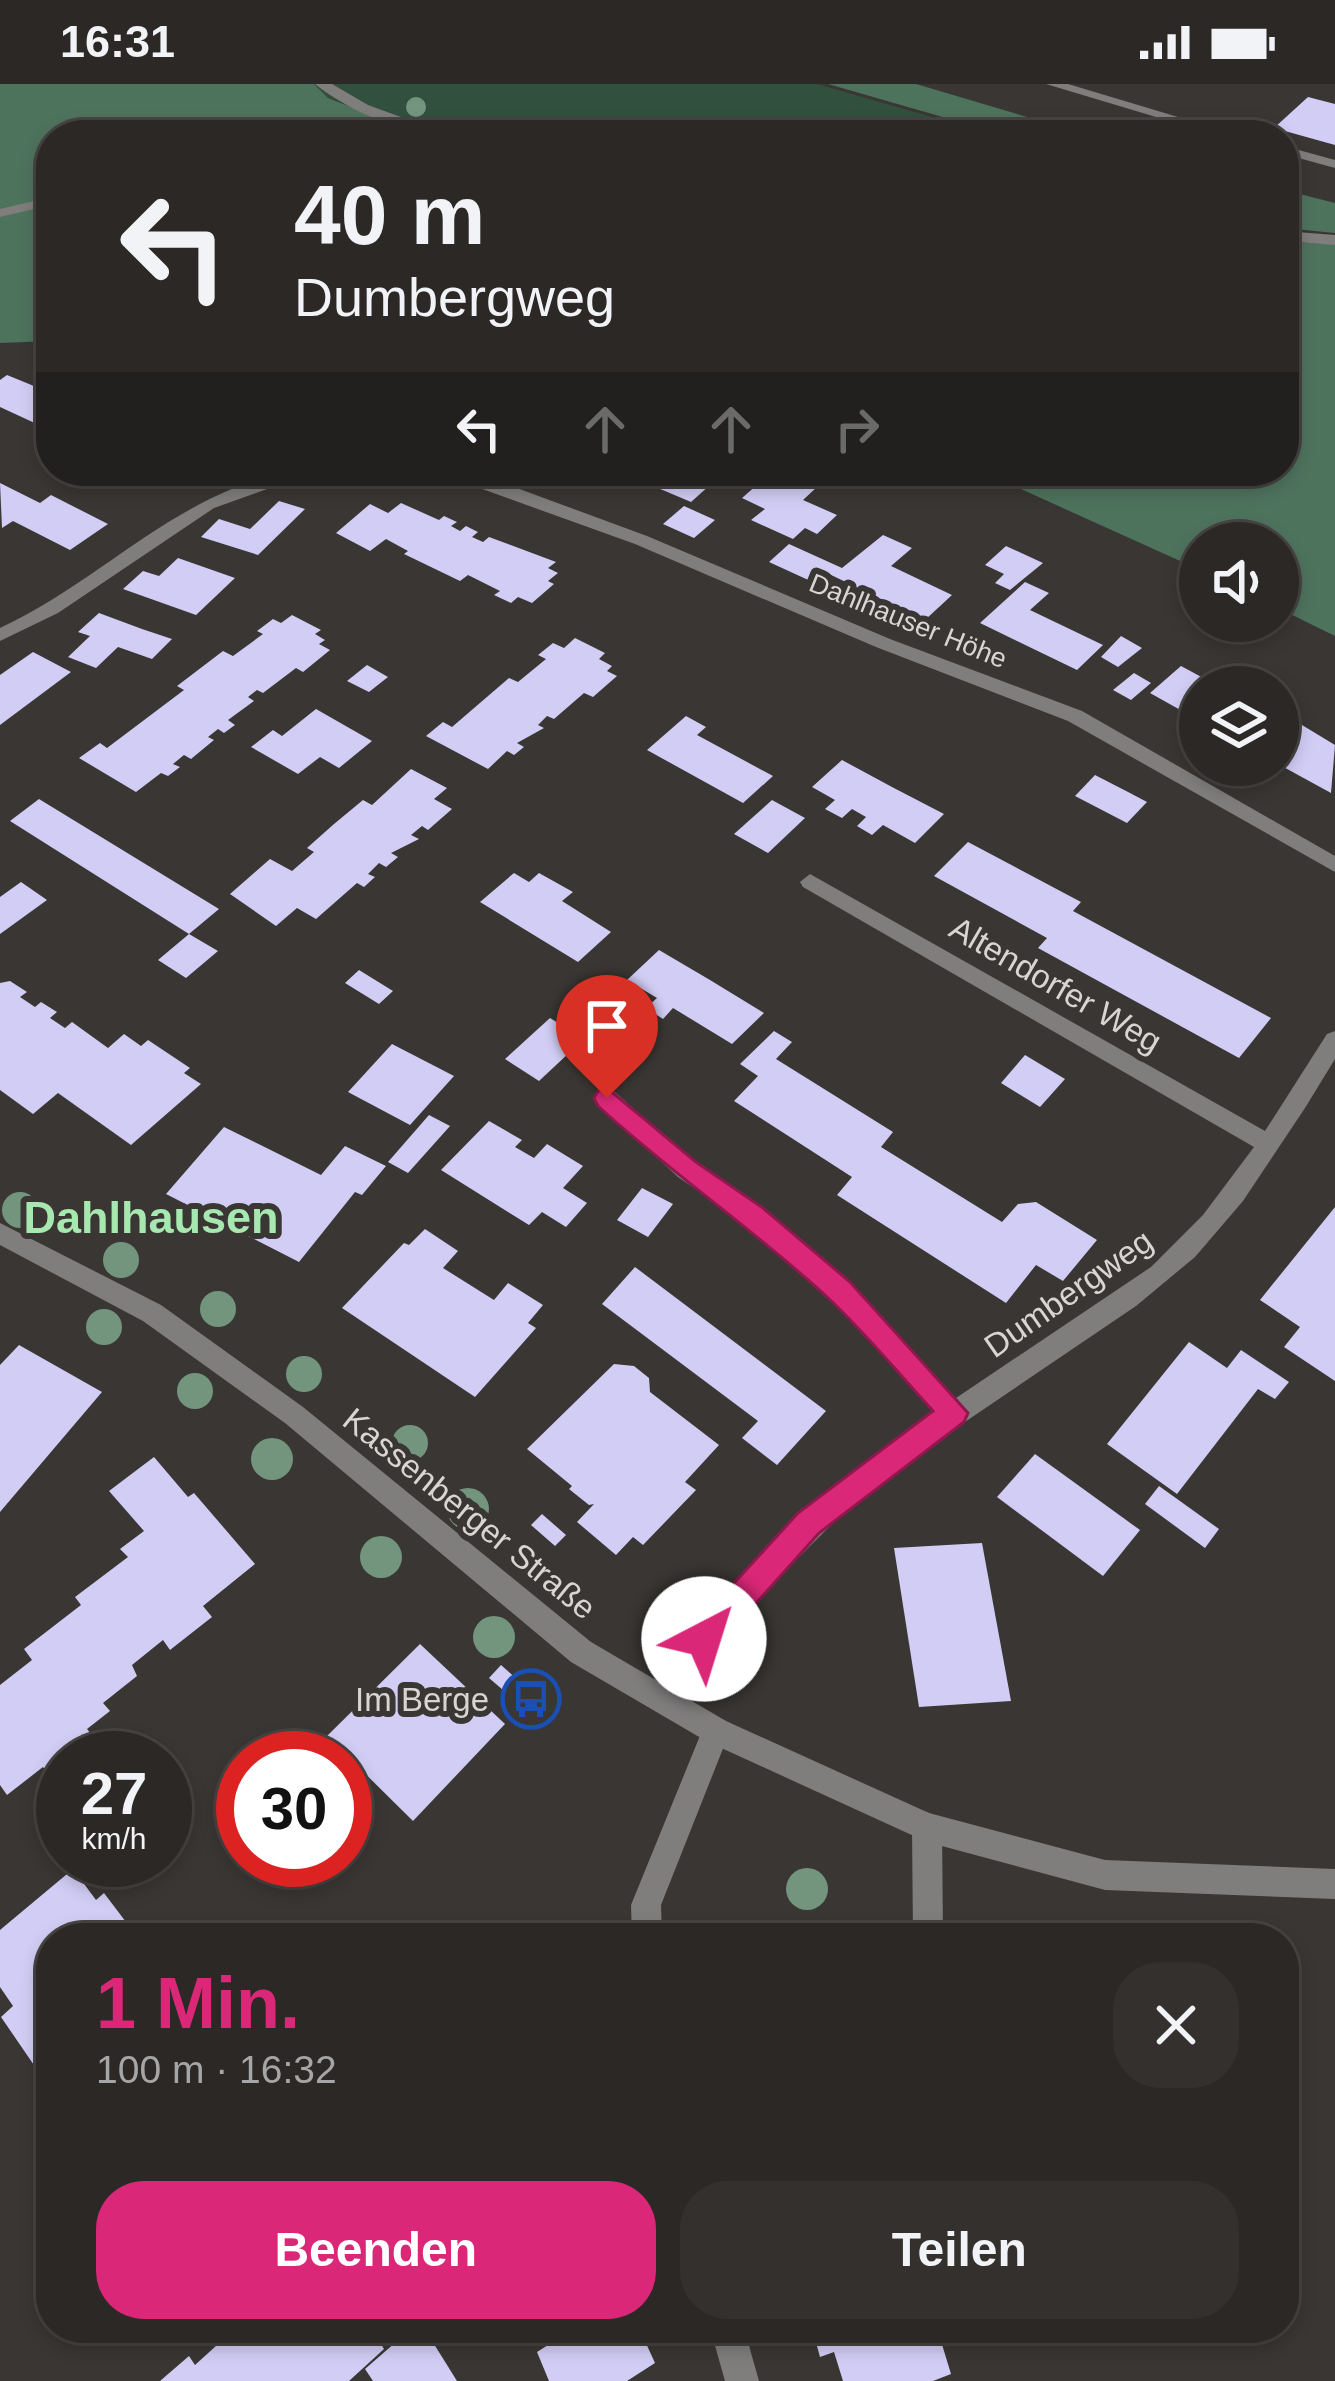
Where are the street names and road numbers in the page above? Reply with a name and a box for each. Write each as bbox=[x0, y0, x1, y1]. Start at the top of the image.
street label: Dahlhauser Höhe bbox=[805, 568, 1011, 674]
street label: Altendorfer Weg bbox=[944, 909, 1168, 1060]
street label: Dumbergweg bbox=[977, 1222, 1159, 1365]
street label: Kassenberger Straße bbox=[336, 1400, 603, 1626]

